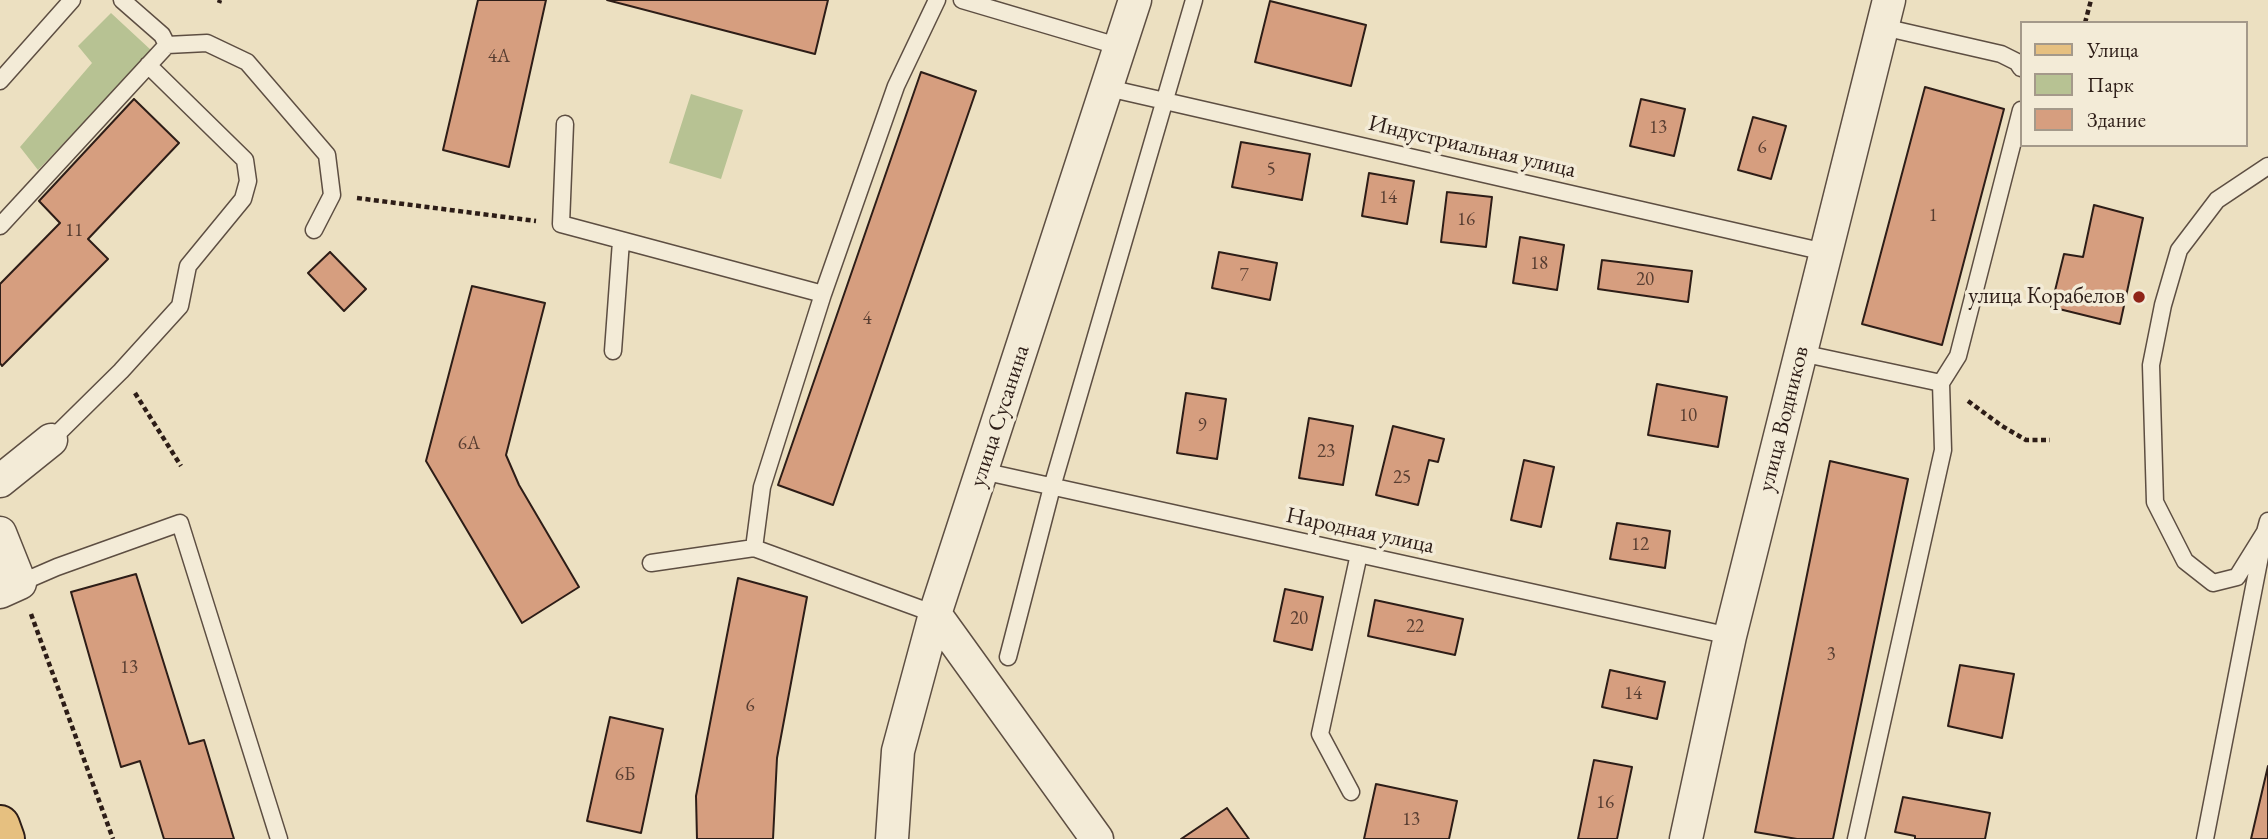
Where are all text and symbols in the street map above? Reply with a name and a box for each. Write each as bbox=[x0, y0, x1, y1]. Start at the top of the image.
legend bbox=[2020, 21, 2247, 147]
text: Улица bbox=[2087, 36, 2139, 63]
house number: 4А bbox=[488, 46, 510, 68]
text: Парк bbox=[2087, 71, 2134, 98]
text: Здание bbox=[2087, 106, 2146, 133]
street label: Индустриальная улица bbox=[1366, 110, 1578, 184]
house number: 13 bbox=[1649, 117, 1667, 139]
house number: 6 bbox=[1757, 137, 1767, 159]
house number: 5 bbox=[1266, 159, 1276, 181]
house number: 14 bbox=[1379, 187, 1397, 209]
house number: 1 bbox=[1928, 205, 1938, 227]
house number: 16 bbox=[1457, 209, 1475, 231]
house number: 11 bbox=[65, 220, 83, 242]
house number: 18 bbox=[1530, 253, 1548, 275]
house number: 7 bbox=[1239, 265, 1249, 287]
house number: 20 bbox=[1636, 269, 1654, 291]
place label: улица Корабелов bbox=[1968, 283, 2125, 311]
marker: улица Корабелов bbox=[2131, 289, 2147, 305]
house number: 4 bbox=[862, 308, 872, 330]
street label: улица Сусанина bbox=[964, 342, 1036, 490]
street label: улица Водников bbox=[1753, 343, 1815, 495]
house number: 10 bbox=[1679, 405, 1697, 427]
house number: 9 bbox=[1197, 415, 1207, 437]
house number: 6А bbox=[458, 433, 480, 455]
house number: 23 bbox=[1317, 441, 1335, 463]
house number: 25 bbox=[1393, 467, 1411, 489]
street label: Народная улица bbox=[1283, 502, 1437, 560]
house number: 12 bbox=[1631, 534, 1649, 556]
house number: 20 bbox=[1290, 608, 1308, 630]
house number: 22 bbox=[1406, 616, 1424, 638]
house number: 3 bbox=[1826, 644, 1836, 666]
house number: 13 bbox=[120, 657, 138, 679]
house number: 14 bbox=[1624, 683, 1642, 705]
house number: 6 bbox=[745, 695, 755, 717]
house number: 6Б bbox=[615, 764, 635, 786]
house number: 16 bbox=[1596, 792, 1614, 814]
house number: 13 bbox=[1402, 809, 1420, 831]

